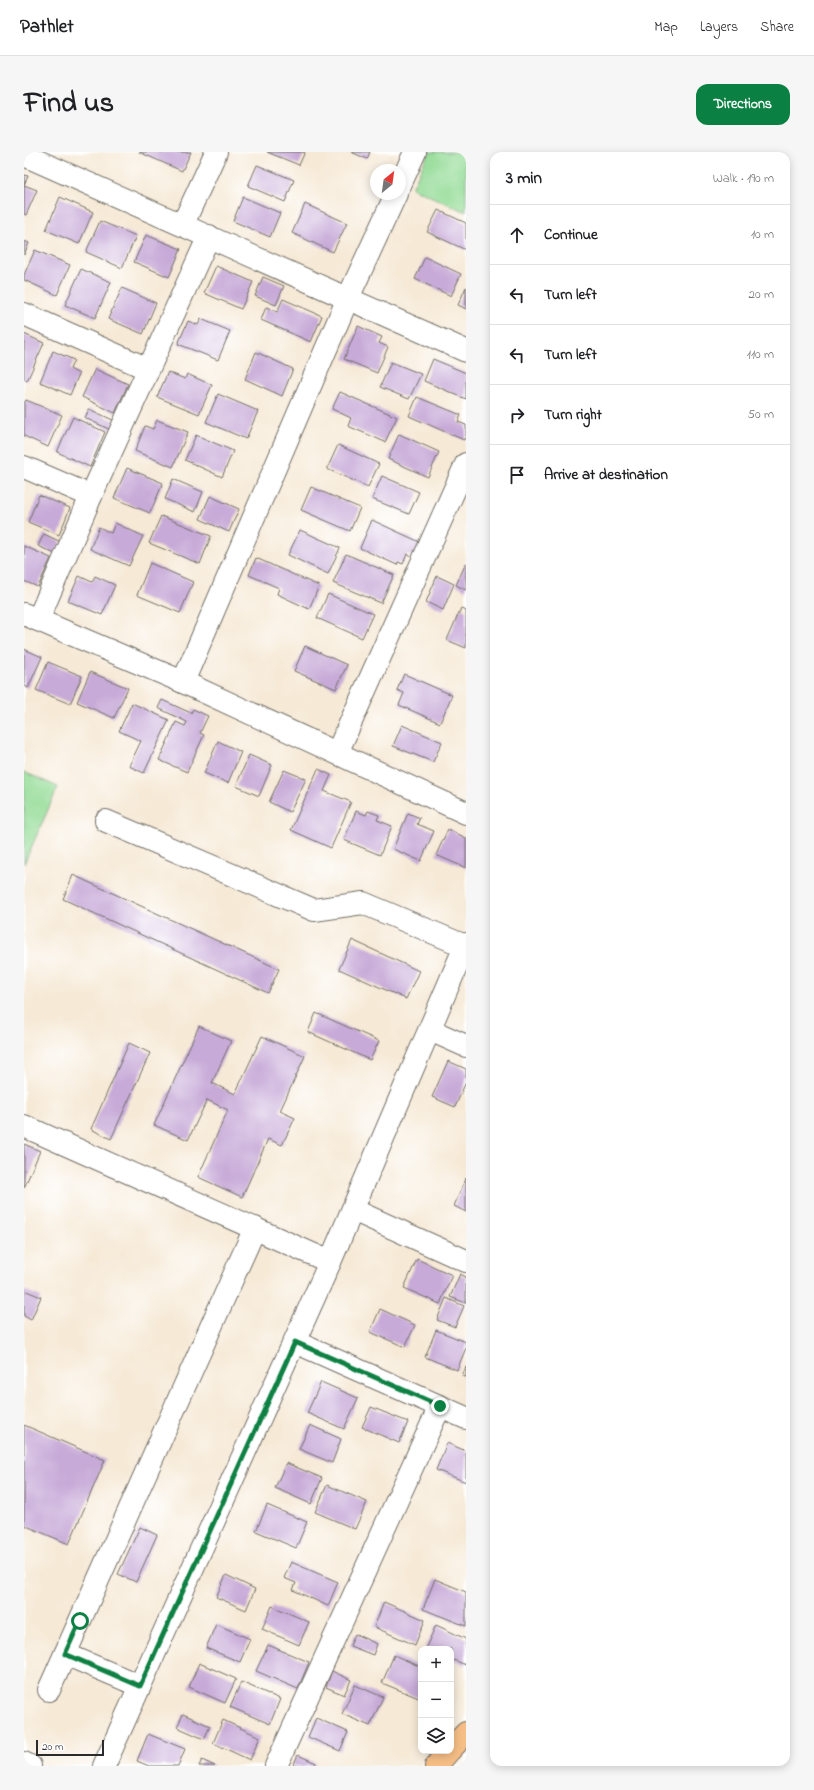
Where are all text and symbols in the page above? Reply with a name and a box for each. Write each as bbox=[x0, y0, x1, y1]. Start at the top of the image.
text: Pathlet bbox=[20, 14, 74, 41]
text: Map bbox=[654, 17, 678, 38]
text: Layers bbox=[700, 17, 738, 38]
text: Share bbox=[760, 17, 794, 38]
text: Find us bbox=[24, 84, 114, 125]
button: Directions bbox=[696, 84, 790, 125]
north arrow bbox=[370, 164, 406, 200]
text: 3 min bbox=[506, 166, 542, 191]
text: Walk · 190 m bbox=[713, 169, 774, 188]
icon: ahead bbox=[506, 224, 528, 246]
text: Continue bbox=[544, 224, 598, 246]
text: 10 m bbox=[751, 225, 774, 244]
icon: left bbox=[506, 284, 528, 306]
text: Turn left bbox=[544, 284, 597, 306]
text: 20 m bbox=[749, 285, 774, 304]
icon: left bbox=[506, 344, 528, 366]
text: Turn left bbox=[544, 344, 597, 366]
text: 110 m bbox=[747, 345, 774, 364]
icon: right bbox=[506, 404, 528, 426]
text: Turn right bbox=[544, 404, 602, 426]
text: 50 m bbox=[748, 405, 774, 424]
icon: arrive bbox=[506, 464, 528, 486]
text: Arrive at destination bbox=[544, 464, 668, 486]
route end bbox=[431, 1397, 449, 1415]
route start bbox=[71, 1612, 89, 1630]
map controls bbox=[418, 1646, 454, 1754]
button: + bbox=[418, 1646, 454, 1682]
button: − bbox=[418, 1682, 454, 1718]
button: layers bbox=[418, 1718, 454, 1754]
scale bar bbox=[36, 1738, 104, 1757]
text: 20 m bbox=[42, 1739, 64, 1755]

